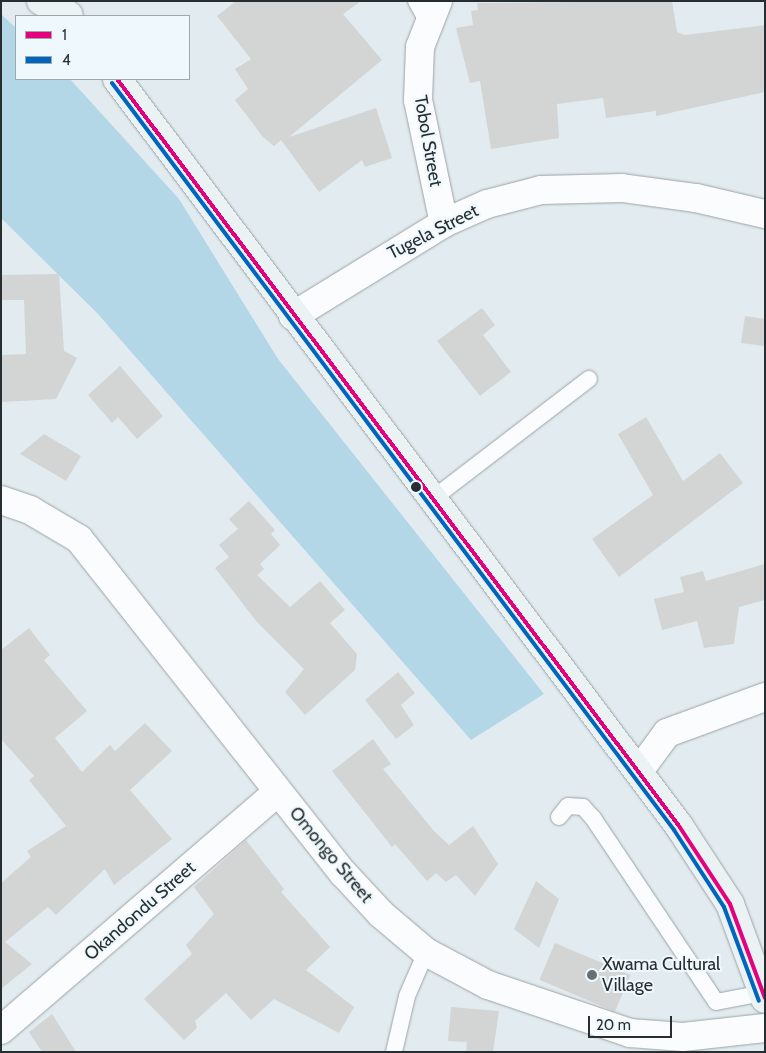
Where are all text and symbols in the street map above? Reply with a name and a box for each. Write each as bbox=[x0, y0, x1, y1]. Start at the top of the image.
legend bbox=[15, 15, 190, 80]
text: 1 bbox=[62, 26, 67, 44]
text: 4 bbox=[62, 51, 71, 69]
street label: Tobol Street bbox=[409, 94, 447, 188]
street label: Tugela Street bbox=[384, 200, 482, 264]
unlabelled marker bbox=[411, 482, 421, 492]
street label: Omongo Street bbox=[285, 803, 377, 907]
street label: Okandondu Street bbox=[80, 857, 200, 965]
place label: Xwama Cultural Village bbox=[602, 954, 720, 996]
marker: Xwama Cultural Village bbox=[586, 969, 598, 981]
scale bar bbox=[591, 1006, 675, 1038]
text: 20 m bbox=[596, 1016, 631, 1034]

